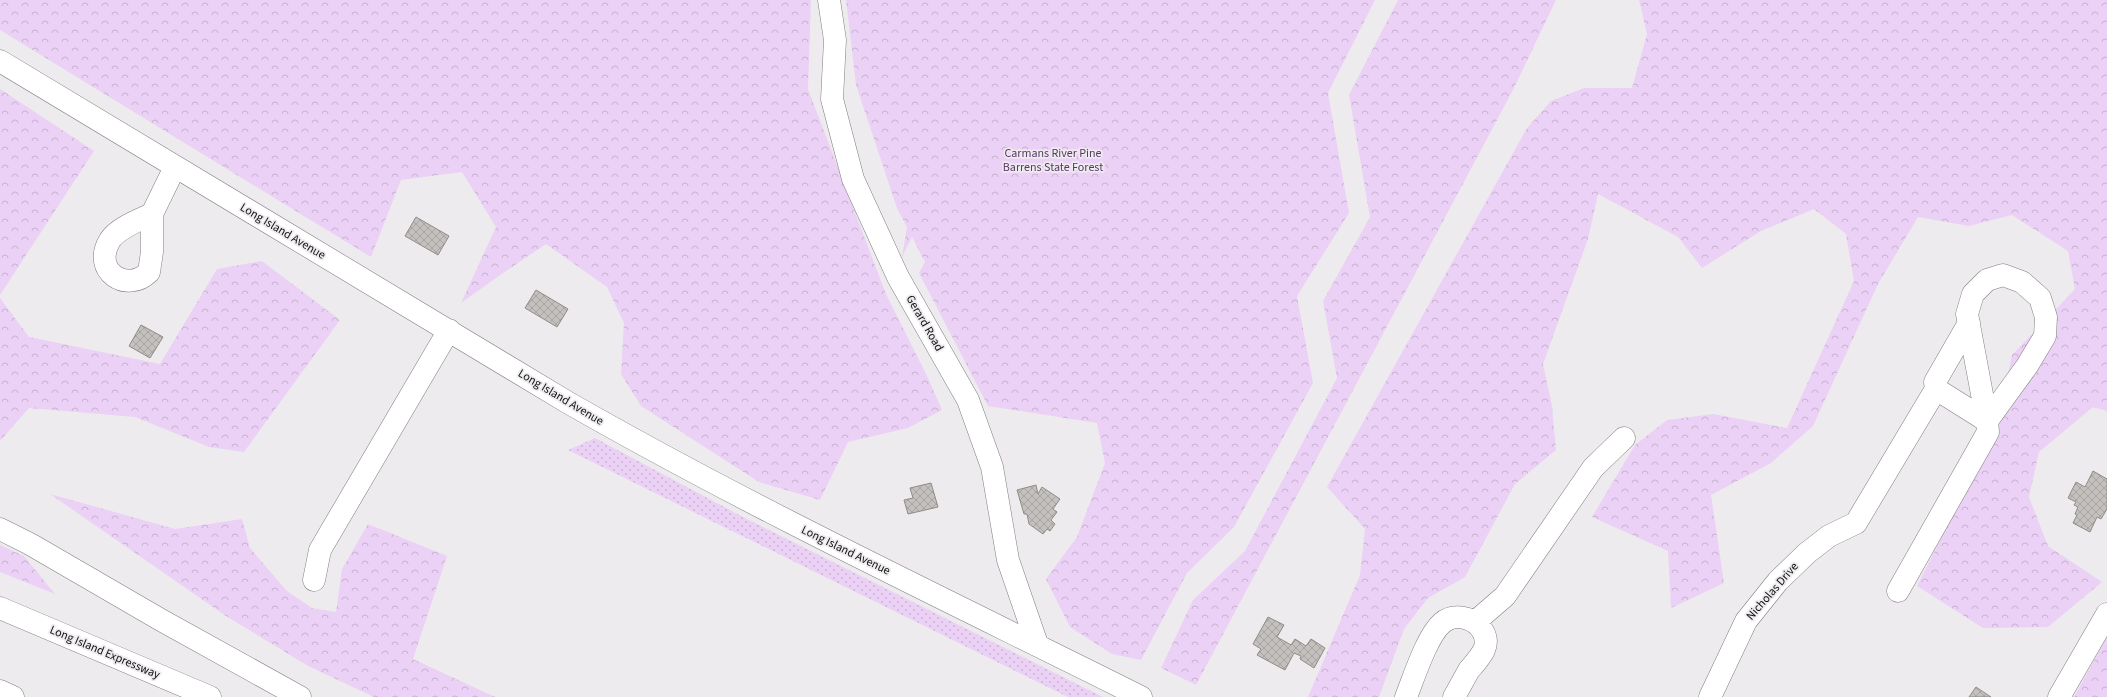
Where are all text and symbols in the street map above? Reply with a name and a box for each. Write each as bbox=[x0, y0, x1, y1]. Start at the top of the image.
park label: Carmans River Pine Barrens State Forest bbox=[1003, 145, 1103, 176]
street label: Long Island Avenue bbox=[237, 199, 329, 264]
street label: Gerard Road bbox=[902, 292, 947, 354]
street label: Long Island Avenue bbox=[515, 365, 607, 430]
street label: Long Island Avenue bbox=[798, 522, 893, 579]
street label: Nicholas Drive bbox=[1742, 559, 1802, 624]
street label: Long Island Expressway bbox=[47, 622, 163, 684]

